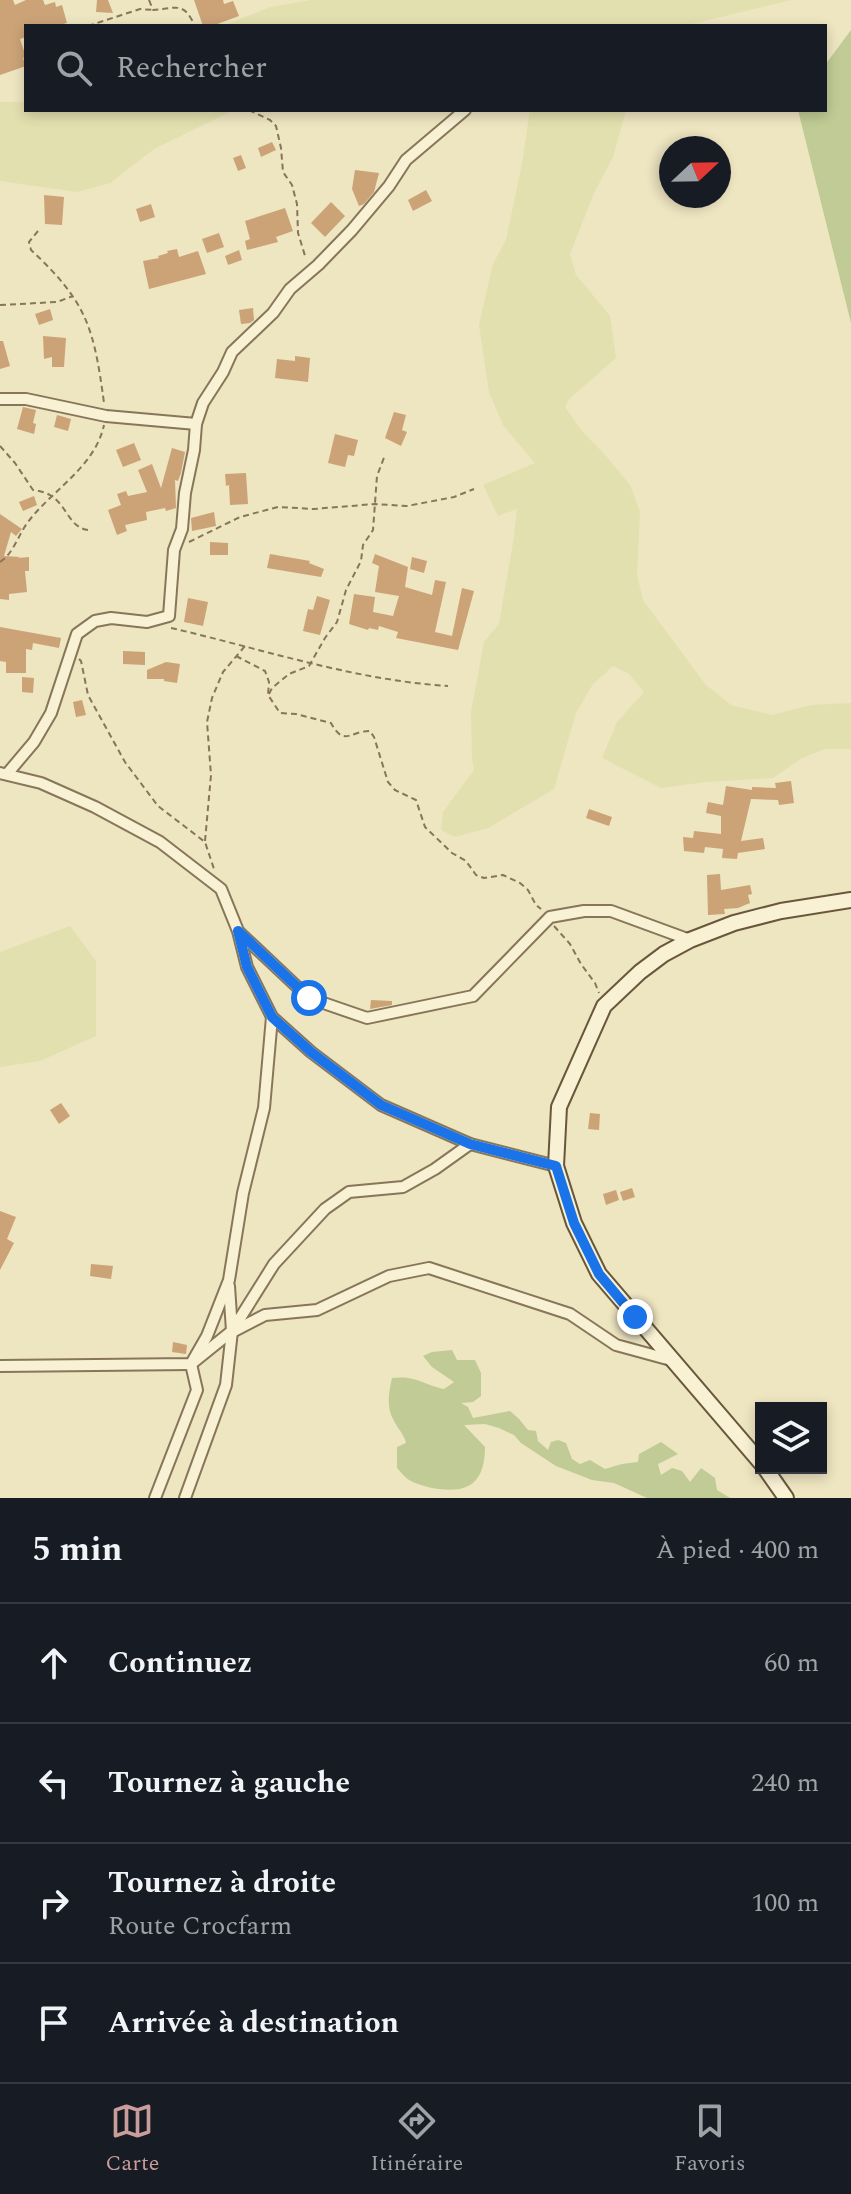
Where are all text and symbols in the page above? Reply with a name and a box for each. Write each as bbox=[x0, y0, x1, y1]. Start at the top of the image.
search box bbox=[24, 24, 827, 112]
text: Rechercher bbox=[116, 45, 267, 91]
icon: search bbox=[52, 46, 96, 90]
north arrow bbox=[659, 136, 731, 208]
route start bbox=[291, 980, 327, 1016]
route end bbox=[617, 1299, 653, 1335]
map controls bbox=[755, 1402, 827, 1474]
button: layers bbox=[755, 1402, 827, 1474]
text: 5 min bbox=[32, 1524, 122, 1576]
text: À pied · 400 m bbox=[656, 1530, 819, 1570]
text: Continuez bbox=[108, 1640, 252, 1686]
icon: ahead bbox=[32, 1641, 76, 1685]
text: 60 m bbox=[764, 1643, 819, 1683]
text: Tournez à gauche bbox=[108, 1760, 350, 1806]
icon: left bbox=[32, 1761, 76, 1805]
text: 240 m bbox=[751, 1763, 819, 1803]
text: Tournez à droite bbox=[108, 1860, 336, 1906]
icon: right bbox=[32, 1881, 76, 1925]
text: 100 m bbox=[751, 1883, 819, 1923]
text: Route Crocfarm bbox=[108, 1906, 292, 1946]
text: Arrivée à destination bbox=[108, 2000, 399, 2046]
icon: arrive bbox=[32, 2001, 76, 2045]
tab: Carte bbox=[106, 2099, 159, 2180]
tab: Itinéraire bbox=[370, 2099, 463, 2180]
tab: Favoris bbox=[674, 2099, 745, 2180]

